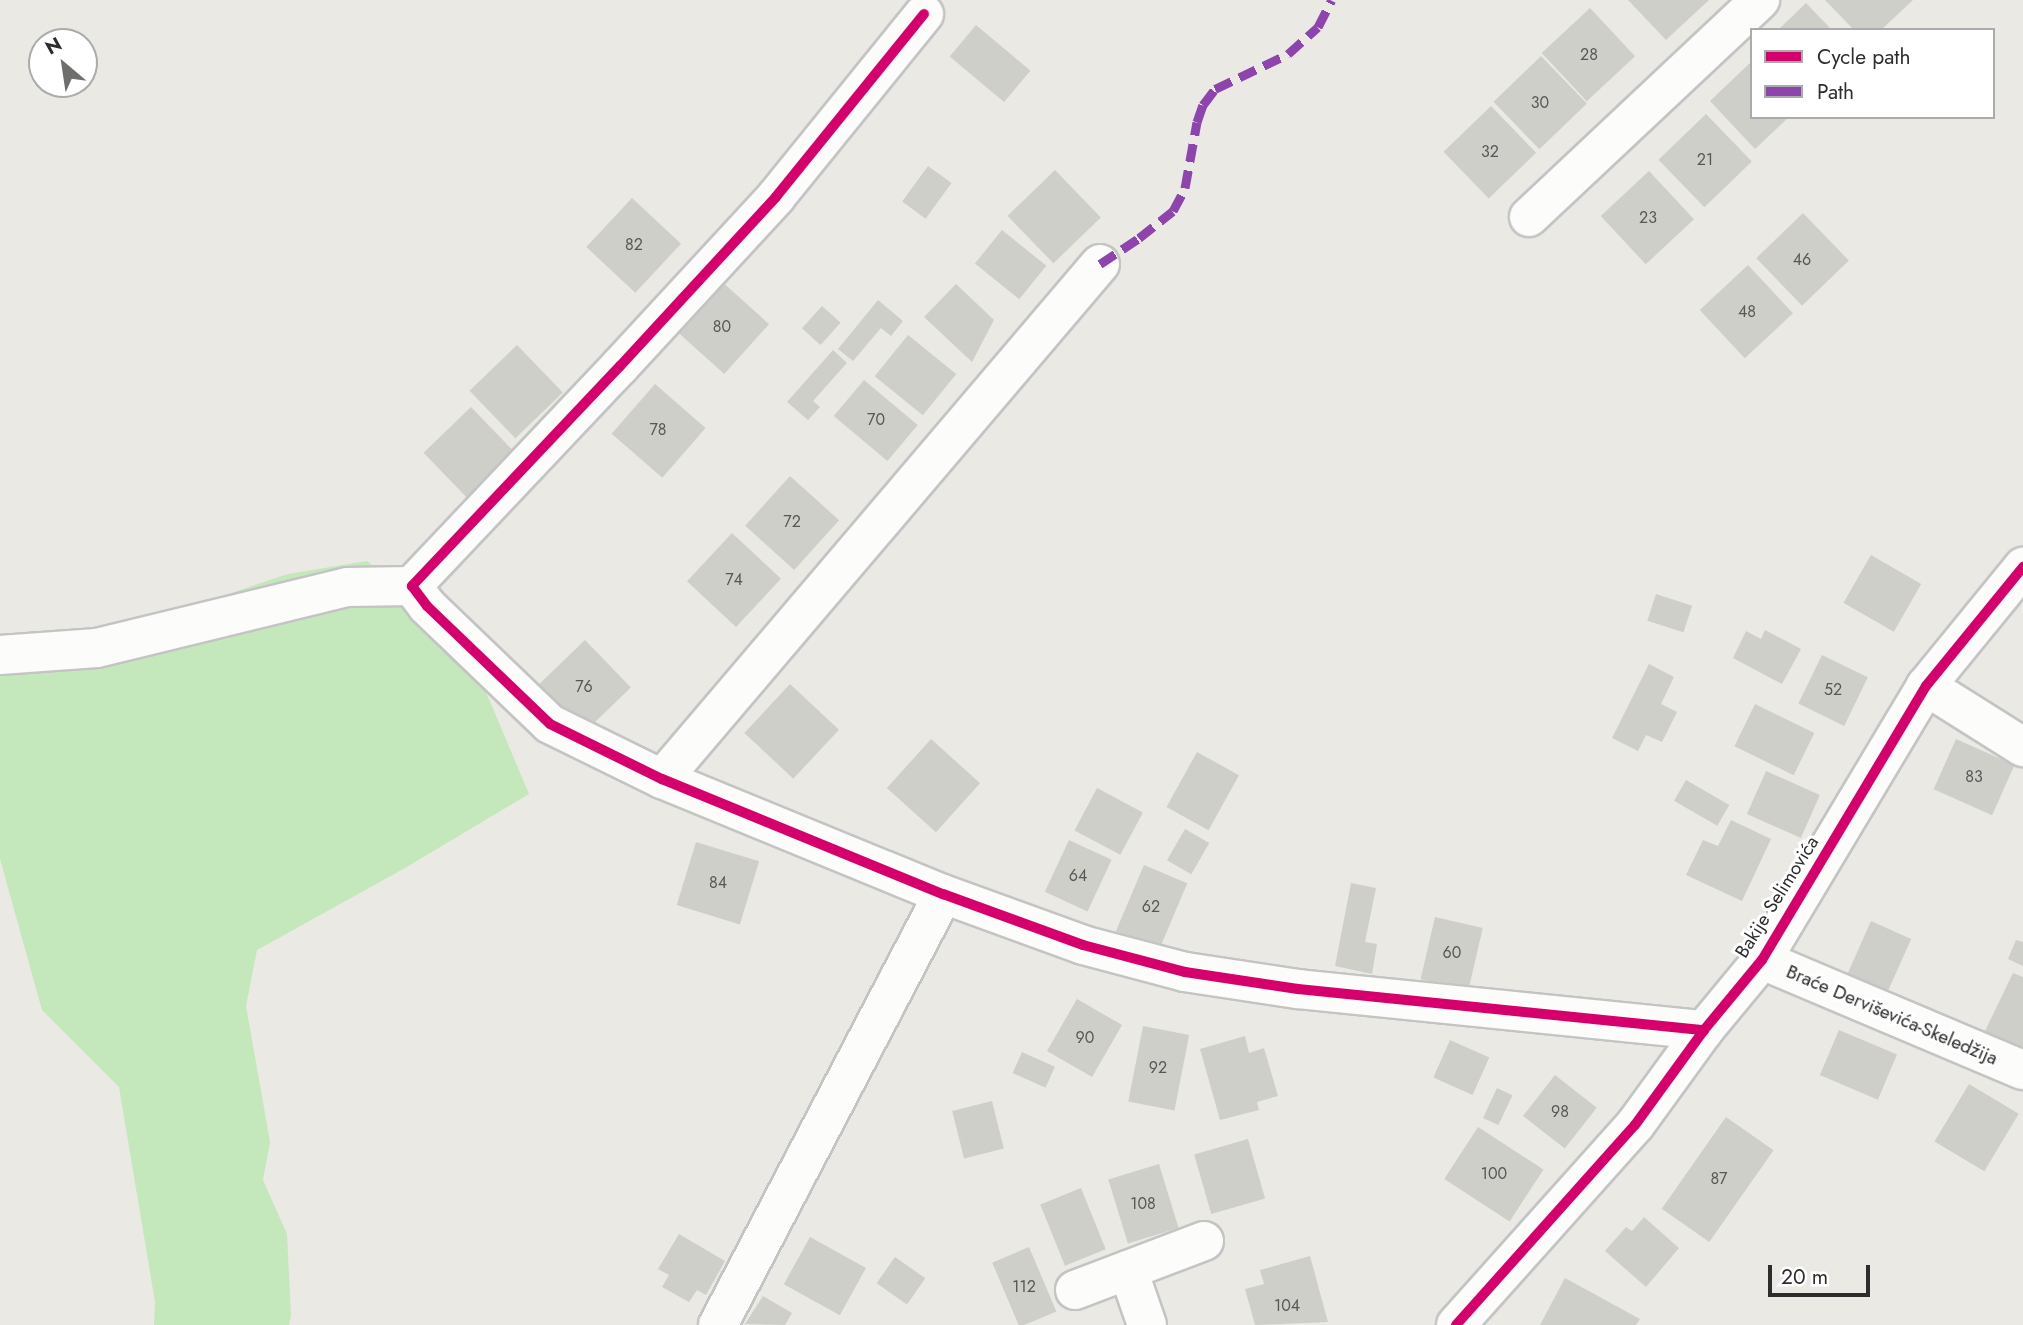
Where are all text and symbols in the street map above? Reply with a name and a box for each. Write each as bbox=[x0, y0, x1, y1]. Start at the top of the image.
north arrow bbox=[28, 28, 98, 98]
legend bbox=[1750, 28, 1995, 119]
text: N bbox=[40, 30, 67, 61]
text: Cycle path bbox=[1817, 42, 1910, 72]
house number: 28 bbox=[1580, 45, 1598, 65]
text: Path bbox=[1817, 77, 1854, 107]
house number: 30 bbox=[1531, 93, 1549, 113]
house number: 32 bbox=[1481, 142, 1499, 162]
house number: 21 bbox=[1697, 150, 1713, 170]
house number: 23 bbox=[1639, 208, 1657, 228]
house number: 82 bbox=[625, 235, 643, 255]
house number: 46 bbox=[1793, 250, 1811, 270]
house number: 48 bbox=[1738, 302, 1756, 322]
house number: 80 bbox=[713, 317, 731, 337]
house number: 70 bbox=[867, 410, 885, 430]
house number: 78 bbox=[649, 420, 667, 440]
house number: 72 bbox=[783, 512, 801, 532]
house number: 74 bbox=[725, 570, 743, 590]
house number: 76 bbox=[575, 677, 593, 697]
house number: 52 bbox=[1824, 680, 1842, 700]
house number: 83 bbox=[1965, 767, 1983, 787]
street label: Bakije Selimovića bbox=[1730, 832, 1824, 962]
house number: 64 bbox=[1069, 866, 1087, 886]
house number: 84 bbox=[709, 873, 727, 893]
house number: 62 bbox=[1142, 897, 1160, 917]
house number: 60 bbox=[1443, 943, 1461, 963]
street label: Braće Derviševića-Skeledžija bbox=[1783, 960, 2001, 1070]
house number: 90 bbox=[1076, 1028, 1094, 1048]
house number: 92 bbox=[1149, 1058, 1167, 1078]
house number: 98 bbox=[1551, 1102, 1569, 1122]
house number: 100 bbox=[1481, 1164, 1507, 1184]
house number: 87 bbox=[1711, 1169, 1727, 1189]
house number: 108 bbox=[1130, 1194, 1156, 1214]
scale bar bbox=[1771, 1252, 1872, 1296]
text: 20 m bbox=[1781, 1262, 1828, 1292]
house number: 112 bbox=[1012, 1277, 1036, 1297]
house number: 104 bbox=[1274, 1296, 1300, 1316]

